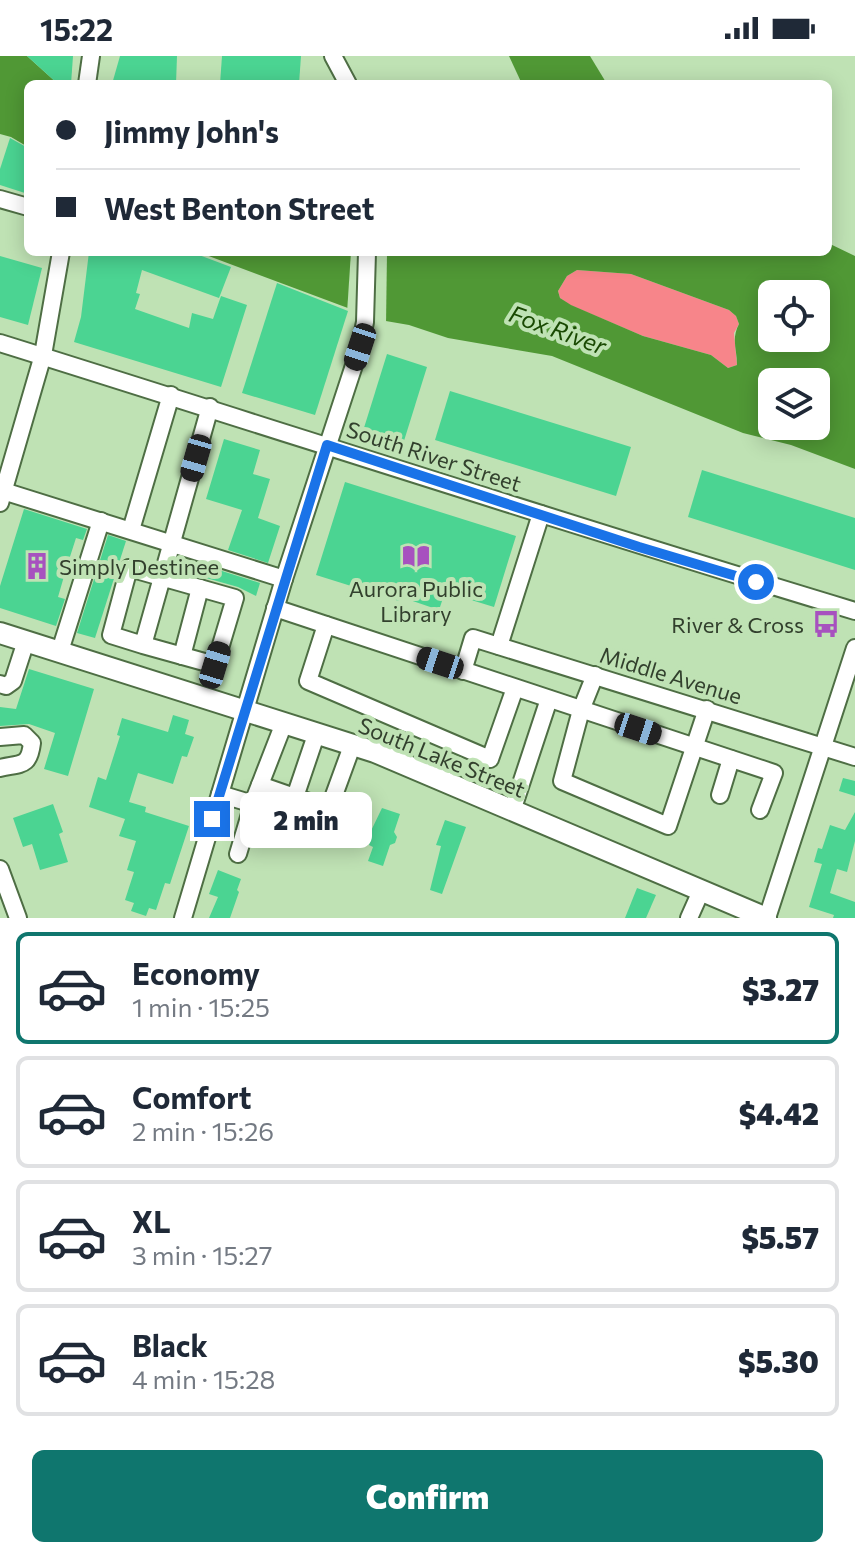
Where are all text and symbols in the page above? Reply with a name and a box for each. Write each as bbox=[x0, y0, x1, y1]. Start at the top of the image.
text: 15:22 bbox=[40, 10, 113, 47]
text: Jimmy John's bbox=[104, 112, 279, 149]
text: West Benton Street bbox=[104, 189, 374, 226]
map controls bbox=[758, 280, 830, 440]
button: locate bbox=[758, 280, 830, 352]
water label: Fox River bbox=[506, 298, 612, 360]
car bbox=[341, 320, 379, 374]
button: layers bbox=[758, 368, 830, 440]
street label: South River Street bbox=[343, 415, 525, 497]
car bbox=[178, 432, 214, 484]
library icon: Aurora Public Library bbox=[401, 541, 431, 571]
building icon: Simply Destinee bbox=[22, 551, 52, 581]
place label: Simply Destinee bbox=[59, 553, 219, 580]
route start bbox=[738, 564, 774, 600]
place label: Aurora Public Library bbox=[349, 575, 483, 627]
bus stop icon: River & Cross bbox=[811, 609, 841, 639]
place label: River & Cross bbox=[671, 611, 804, 638]
car bbox=[197, 639, 233, 691]
street label: Middle Avenue bbox=[597, 641, 745, 709]
car bbox=[413, 644, 467, 682]
car bbox=[611, 710, 665, 748]
street label: South Lake Street bbox=[355, 711, 529, 803]
callout: 2 min bbox=[240, 791, 372, 847]
route end bbox=[194, 801, 230, 837]
text: 2 min bbox=[273, 804, 339, 835]
icon: car bbox=[36, 952, 108, 1024]
text: Economy bbox=[132, 954, 260, 991]
text: $3.27 bbox=[742, 970, 819, 1007]
text: 1 min · 15:25 bbox=[132, 991, 270, 1022]
icon: car bbox=[36, 1076, 108, 1148]
text: Comfort bbox=[132, 1078, 251, 1115]
text: $4.42 bbox=[739, 1094, 819, 1131]
text: 2 min · 15:26 bbox=[132, 1115, 274, 1146]
icon: car bbox=[36, 1200, 108, 1272]
text: XL bbox=[132, 1202, 171, 1239]
text: $5.57 bbox=[741, 1218, 819, 1255]
text: 3 min · 15:27 bbox=[132, 1239, 272, 1270]
icon: car bbox=[36, 1324, 108, 1396]
text: Black bbox=[132, 1326, 208, 1363]
text: $5.30 bbox=[738, 1342, 819, 1379]
text: 4 min · 15:28 bbox=[132, 1363, 275, 1394]
button: Confirm bbox=[32, 1450, 823, 1542]

